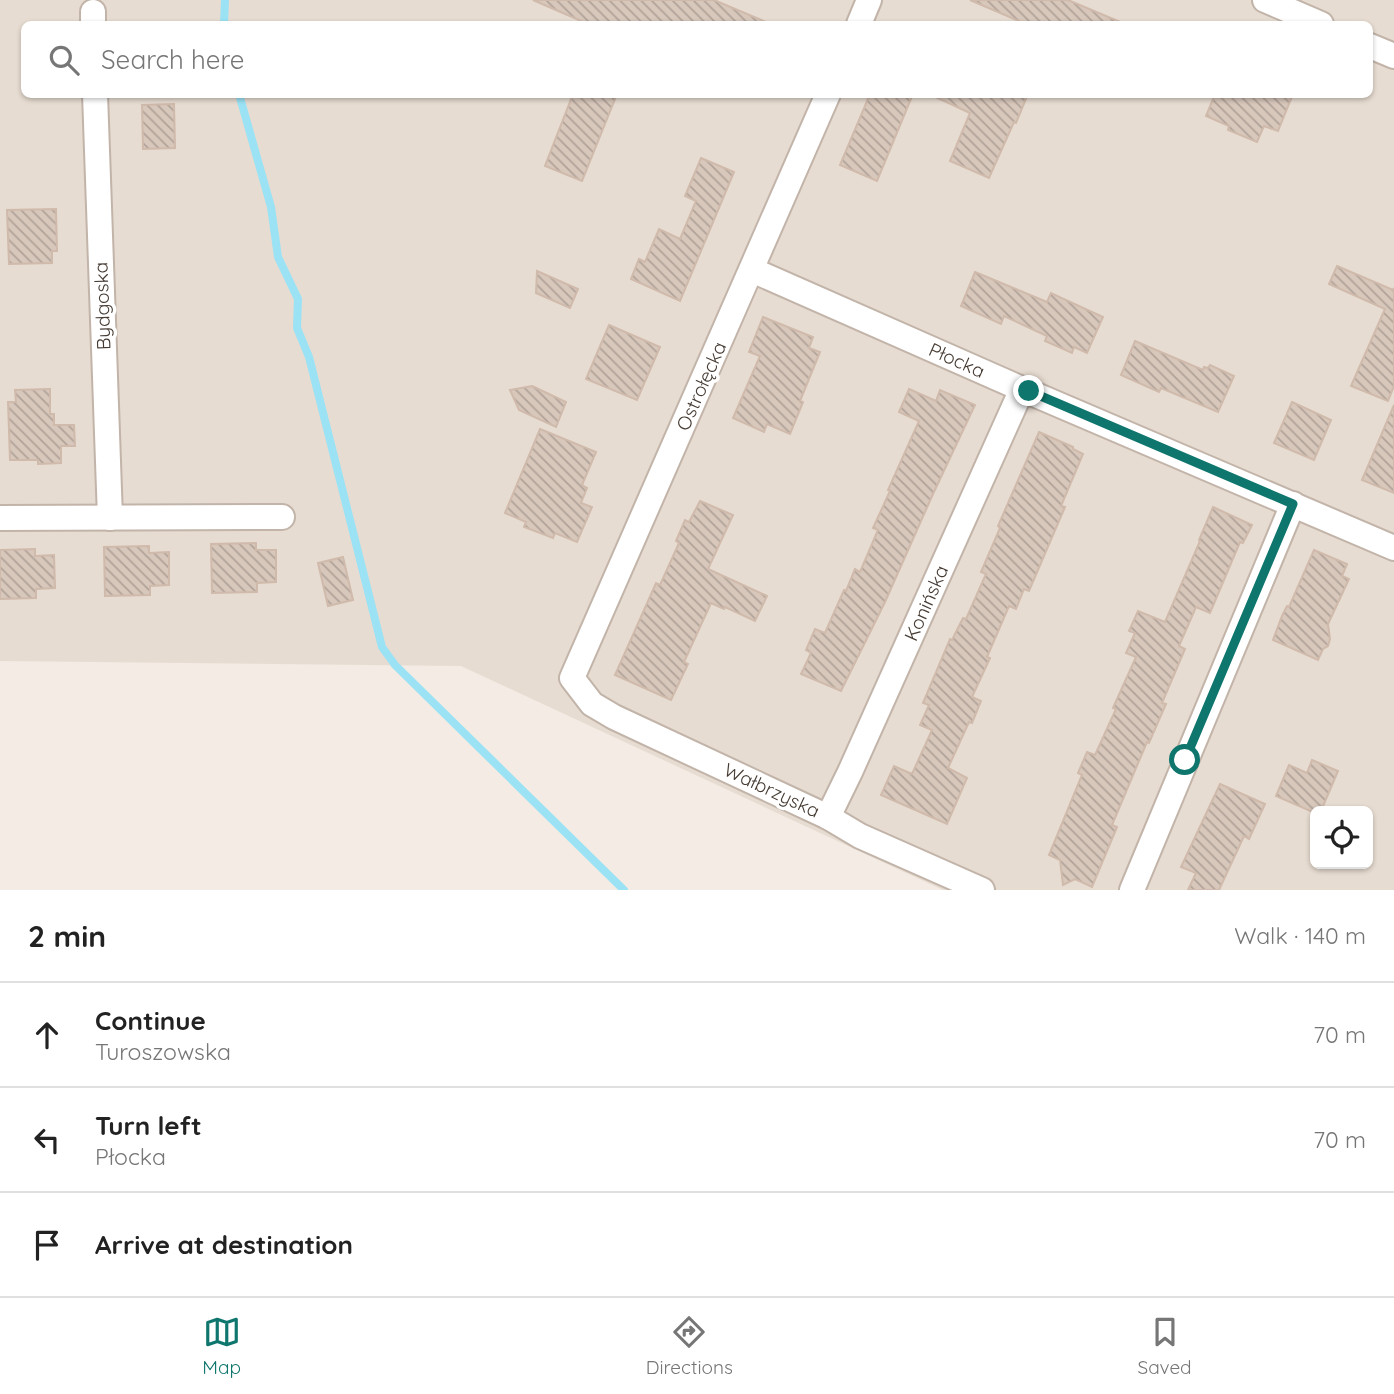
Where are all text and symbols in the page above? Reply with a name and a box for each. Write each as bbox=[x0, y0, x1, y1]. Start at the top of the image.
search box bbox=[21, 21, 1373, 98]
icon: search bbox=[45, 41, 83, 79]
text: Search here bbox=[101, 43, 245, 76]
street label: Bydgoska bbox=[88, 262, 116, 350]
street label: Płocka bbox=[925, 337, 989, 383]
street label: Ostrołęcka bbox=[671, 338, 731, 434]
route end bbox=[1013, 375, 1044, 406]
street label: Konińska bbox=[899, 561, 953, 645]
route start bbox=[1169, 744, 1200, 775]
street label: Wałbrzyska bbox=[720, 757, 824, 823]
map controls bbox=[1310, 806, 1373, 869]
button: locate bbox=[1310, 806, 1373, 869]
text: 2 min bbox=[28, 917, 106, 955]
text: Walk · 140 m bbox=[1234, 921, 1366, 950]
text: Continue bbox=[95, 1004, 206, 1037]
icon: ahead bbox=[28, 1016, 66, 1054]
text: 70 m bbox=[1313, 1020, 1366, 1049]
text: Turoszowska bbox=[95, 1037, 231, 1066]
text: Turn left bbox=[95, 1109, 202, 1142]
icon: left bbox=[28, 1121, 66, 1159]
text: 70 m bbox=[1313, 1125, 1366, 1154]
text: Płocka bbox=[95, 1142, 166, 1171]
icon: arrive bbox=[28, 1226, 66, 1264]
text: Arrive at destination bbox=[95, 1228, 353, 1261]
tab: Map bbox=[202, 1313, 241, 1379]
tab: Directions bbox=[646, 1313, 733, 1379]
tab: Saved bbox=[1137, 1313, 1192, 1379]

